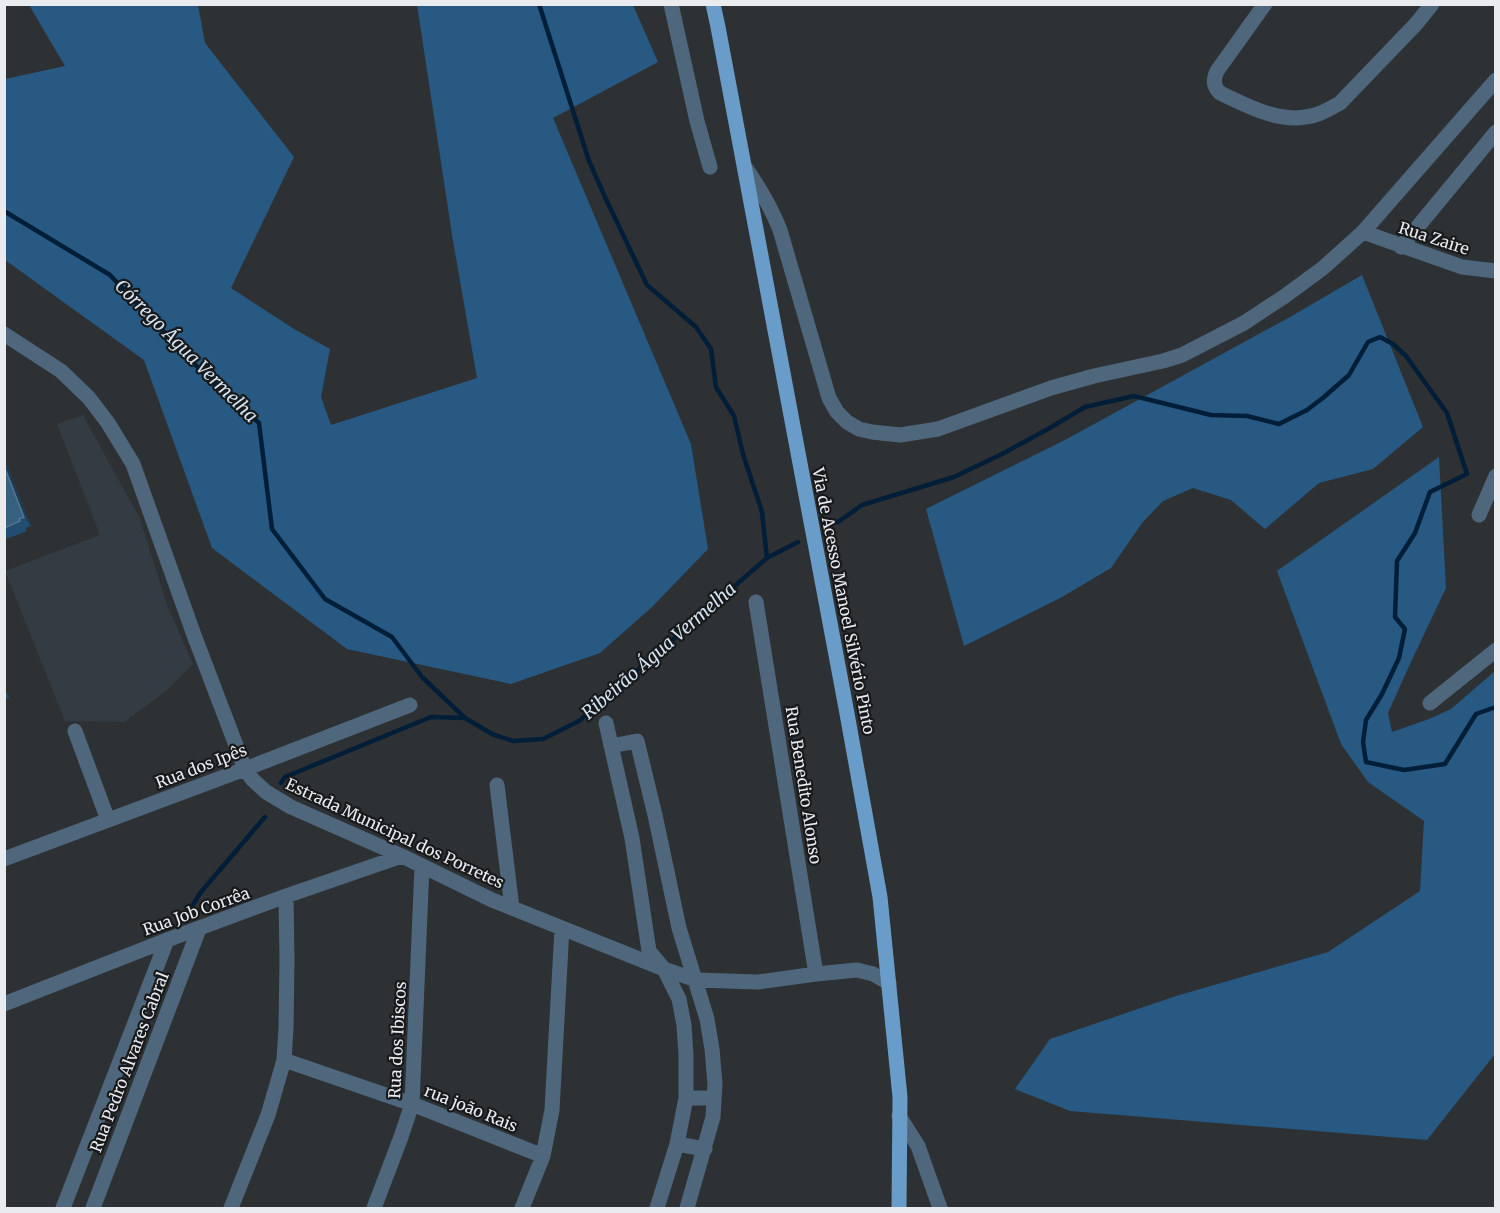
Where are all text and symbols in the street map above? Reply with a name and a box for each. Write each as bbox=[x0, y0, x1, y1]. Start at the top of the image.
street label: Rua Zaire bbox=[1396, 217, 1472, 259]
water label: Córrego Água Vermelha bbox=[110, 274, 263, 427]
street label: Via de Acesso Manoel Silvério Pinto bbox=[808, 465, 880, 736]
water label: Ribeirão Água Vermelha bbox=[577, 577, 741, 724]
street label: Rua Benedito Alonso bbox=[782, 705, 826, 865]
street label: Rua dos Ipês bbox=[153, 739, 250, 793]
street label: Estrada Municipal dos Porretes bbox=[283, 774, 508, 893]
street label: Rua Job Corrêa bbox=[140, 882, 252, 940]
street label: Rua Pedro Alvares Cabral bbox=[85, 969, 173, 1155]
street label: Rua dos Ibiscos bbox=[384, 981, 410, 1099]
street label: rua joão Rais bbox=[421, 1080, 521, 1136]

